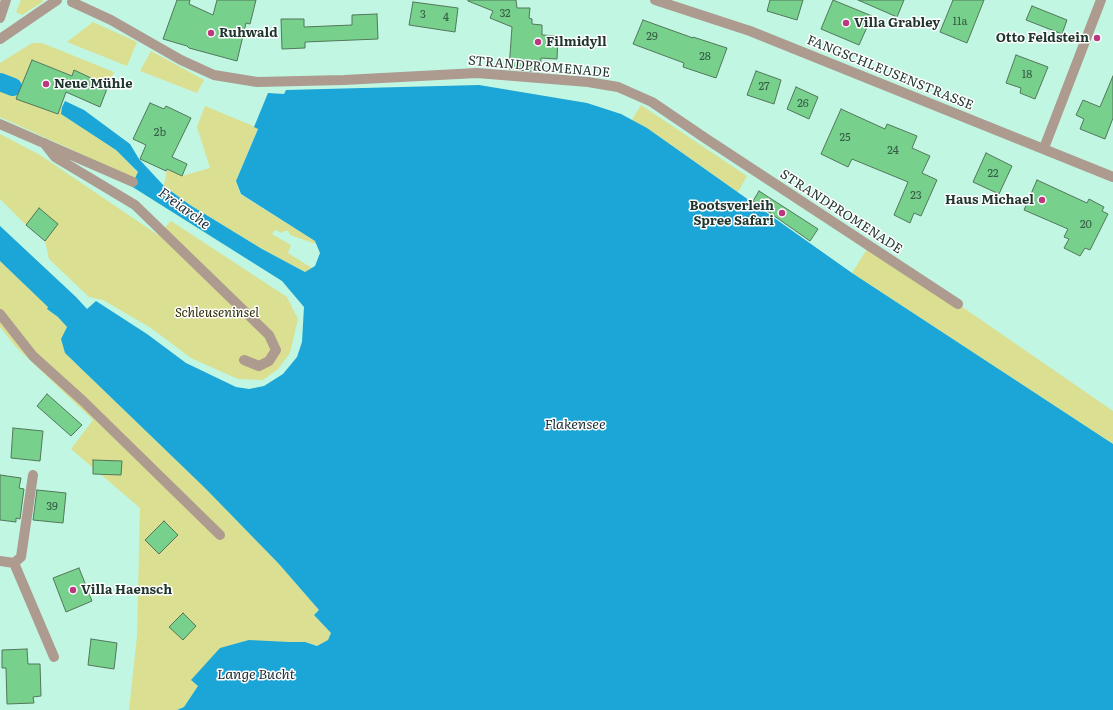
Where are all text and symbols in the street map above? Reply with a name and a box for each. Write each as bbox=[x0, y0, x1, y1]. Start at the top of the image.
house number: 32 bbox=[499, 7, 511, 21]
house number: 3 bbox=[420, 8, 426, 22]
house number: 4 bbox=[443, 11, 449, 25]
place label: Villa Grabley bbox=[854, 15, 940, 31]
house number: 11a bbox=[953, 15, 967, 29]
marker: Villa Grabley bbox=[841, 18, 851, 28]
place label: Ruhwald bbox=[219, 25, 278, 41]
marker: Ruhwald bbox=[206, 28, 216, 38]
house number: 29 bbox=[646, 30, 658, 44]
place label: Otto Feldstein bbox=[996, 30, 1089, 46]
street label: FANGSCHLEUSENSTRASSE bbox=[804, 32, 976, 114]
marker: Otto Feldstein bbox=[1092, 33, 1102, 43]
place label: Filmidyll bbox=[546, 34, 607, 50]
marker: Filmidyll bbox=[533, 37, 543, 47]
house number: 28 bbox=[699, 50, 711, 64]
street label: STRANDPROMENADE bbox=[467, 53, 611, 81]
house number: 18 bbox=[1022, 68, 1032, 82]
place label: Neue Mühle bbox=[54, 76, 133, 92]
marker: Neue Mühle bbox=[41, 79, 51, 89]
house number: 27 bbox=[758, 80, 770, 94]
house number: 26 bbox=[797, 97, 809, 111]
house number: 2b bbox=[154, 126, 166, 140]
house number: 25 bbox=[839, 131, 851, 145]
house number: 24 bbox=[887, 144, 899, 158]
street label: STRANDPROMENADE bbox=[777, 167, 905, 257]
house number: 22 bbox=[987, 167, 999, 181]
water label: Freiarche bbox=[155, 185, 213, 233]
house number: 23 bbox=[910, 189, 922, 203]
place label: Haus Michael bbox=[945, 192, 1034, 208]
marker: Haus Michael bbox=[1037, 195, 1047, 205]
place label: Bootsverleih Spree Safari bbox=[690, 198, 774, 229]
marker: Bootsverleih Spree Safari bbox=[777, 208, 787, 218]
house number: 20 bbox=[1080, 218, 1092, 232]
park label: Schleuseninsel bbox=[175, 305, 259, 321]
water label: Flakensee bbox=[544, 417, 606, 433]
house number: 39 bbox=[46, 500, 58, 514]
place label: Villa Haensch bbox=[81, 582, 172, 598]
marker: Villa Haensch bbox=[68, 585, 78, 595]
water label: Lange Bucht bbox=[217, 667, 295, 683]

